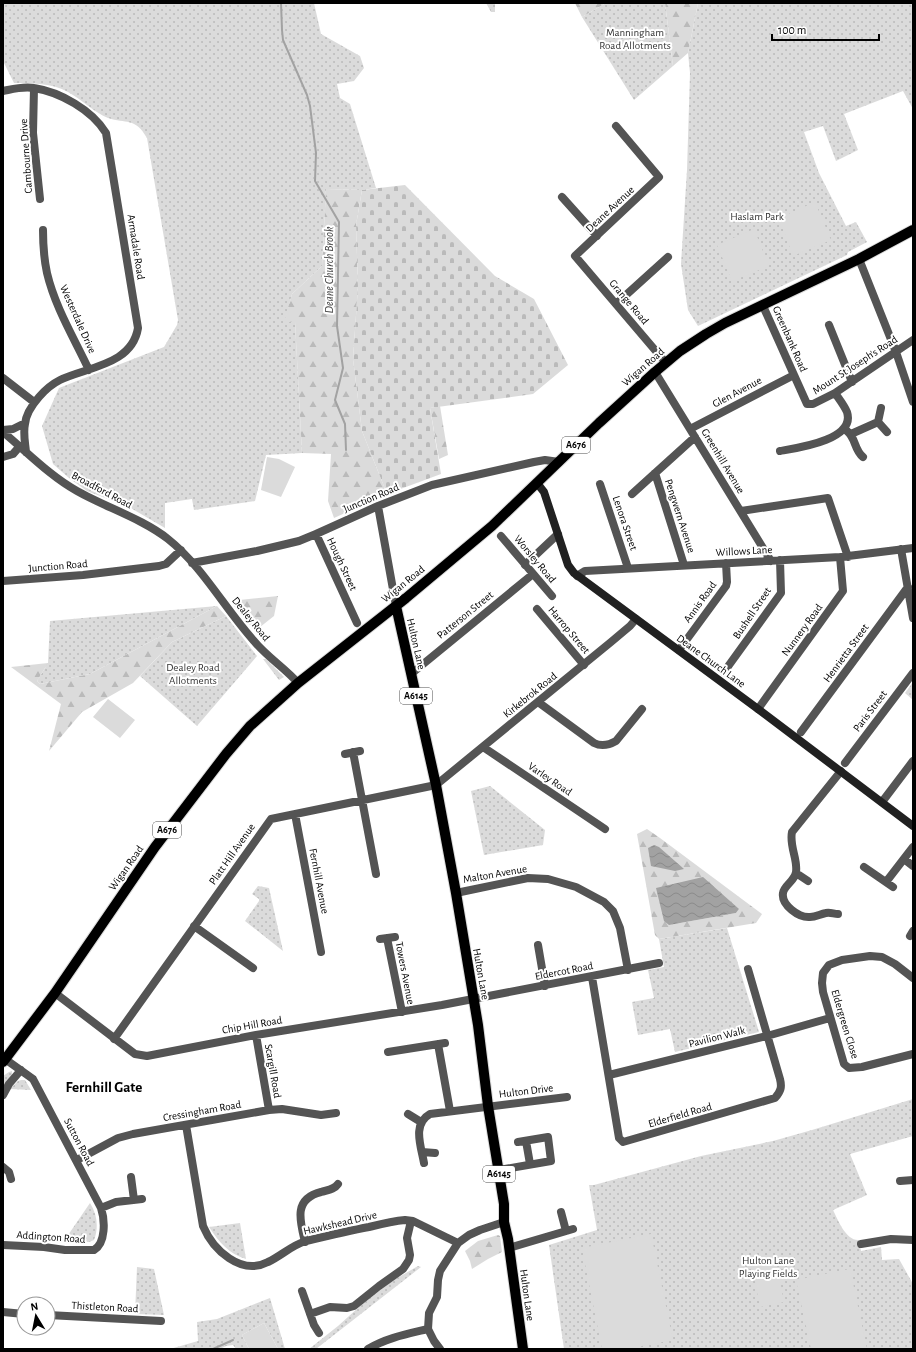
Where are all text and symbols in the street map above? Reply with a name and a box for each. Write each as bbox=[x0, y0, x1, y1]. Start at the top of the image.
scale bar bbox=[772, 16, 879, 42]
text: 100 m bbox=[778, 24, 806, 36]
park label: Manningham Road Allotments bbox=[599, 27, 671, 51]
street label: Cambourne Drive bbox=[18, 118, 34, 194]
street label: Deane Avenue bbox=[584, 184, 636, 234]
park label: Haslam Park bbox=[730, 211, 784, 222]
street label: Armadale Road bbox=[125, 214, 147, 281]
water label: Deane Church Brook bbox=[323, 226, 335, 314]
street label: Grange Road bbox=[607, 278, 651, 327]
street label: Westerdale Drive bbox=[58, 283, 98, 355]
street label: Greenbank Road bbox=[771, 304, 810, 374]
street label: Mount St Joseph's Road bbox=[811, 333, 900, 397]
street label: Wigan Road bbox=[620, 346, 666, 388]
street label: Glen Avenue bbox=[711, 375, 763, 409]
street label: Greenhill Avenue bbox=[699, 427, 747, 495]
road number: A676 bbox=[562, 437, 590, 453]
street label: Broadford Road bbox=[70, 469, 134, 511]
street label: Pengwern Avenue bbox=[663, 478, 697, 554]
street label: Junction Road bbox=[341, 481, 401, 515]
street label: Lenora Street bbox=[611, 494, 640, 552]
street label: Worsley Road bbox=[512, 533, 558, 585]
street label: Hough Street bbox=[325, 536, 359, 593]
street label: Willows Lane bbox=[715, 544, 773, 558]
street label: Junction Road bbox=[28, 558, 88, 574]
street label: Wigan Road bbox=[379, 563, 427, 605]
street label: Annis Road bbox=[681, 579, 719, 625]
street label: Bushell Street bbox=[731, 585, 773, 641]
street label: Patterson Street bbox=[435, 589, 496, 641]
street label: Dealey Road bbox=[230, 595, 272, 643]
street label: Nunnery Road bbox=[780, 602, 825, 658]
street label: Harrop Street bbox=[546, 604, 592, 656]
street label: Hulton Lane bbox=[405, 617, 427, 671]
street label: Henrietta Street bbox=[821, 621, 871, 684]
street label: Deane Church Lane bbox=[674, 632, 748, 690]
park label: Dealey Road Allotments bbox=[166, 662, 220, 686]
street label: Kirkebrok Road bbox=[501, 670, 559, 720]
road number: A6145 bbox=[400, 688, 432, 704]
street label: Paris Street bbox=[851, 688, 889, 734]
street label: Varley Road bbox=[526, 760, 574, 798]
street label: Platt Hill Avenue bbox=[207, 821, 257, 887]
road number: A676 bbox=[153, 822, 181, 838]
street label: Wigan Road bbox=[107, 843, 146, 892]
street label: Fernhill Avenue bbox=[307, 847, 331, 915]
street label: Malton Avenue bbox=[462, 863, 528, 885]
street label: Towers Avenue bbox=[394, 941, 416, 1005]
street label: Hulton Lane bbox=[471, 947, 491, 1001]
street label: Eldercot Road bbox=[534, 960, 594, 982]
street label: Eldergreen Close bbox=[829, 988, 861, 1060]
street label: Chip Hill Road bbox=[221, 1014, 283, 1036]
street label: Pavilion Walk bbox=[688, 1025, 746, 1049]
street label: Scargill Road bbox=[263, 1043, 283, 1099]
district label: Fernhill Gate bbox=[66, 1080, 142, 1095]
street label: Hulton Drive bbox=[498, 1082, 554, 1100]
street label: Cressingham Road bbox=[162, 1099, 242, 1123]
street label: Elderfield Road bbox=[647, 1101, 713, 1129]
street label: Sutton Road bbox=[62, 1116, 96, 1168]
road number: A6145 bbox=[483, 1166, 515, 1182]
street label: Hawkshead Drive bbox=[302, 1209, 378, 1237]
street label: Addington Road bbox=[16, 1229, 86, 1245]
park label: Hulton Lane Playing Fields bbox=[739, 1255, 797, 1279]
street label: Hulton Lane bbox=[518, 1268, 536, 1322]
north arrow bbox=[16, 1296, 56, 1336]
street label: Thistleton Road bbox=[71, 1300, 139, 1314]
text: N bbox=[30, 1301, 39, 1313]

